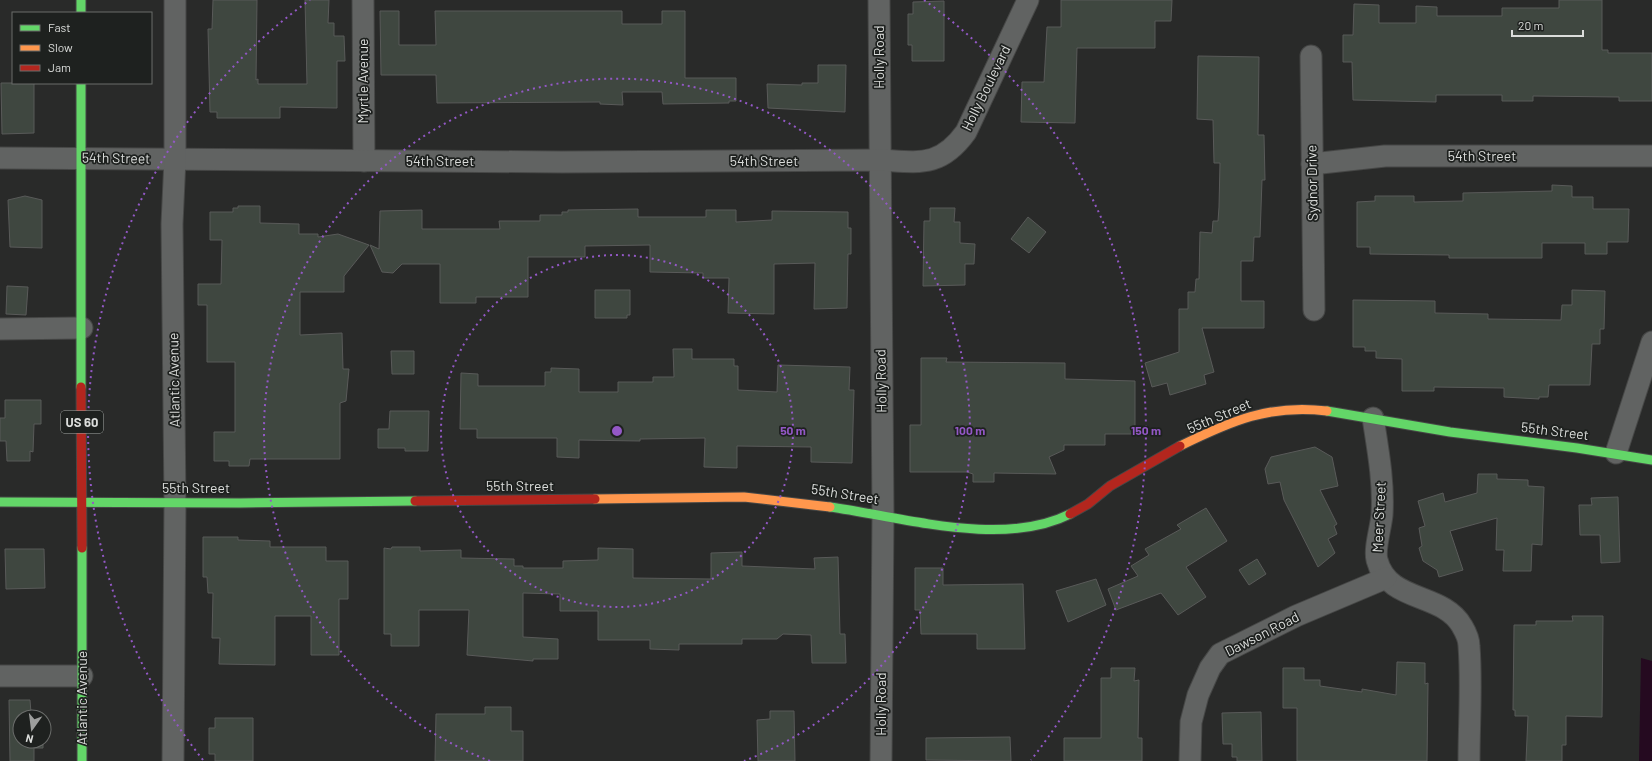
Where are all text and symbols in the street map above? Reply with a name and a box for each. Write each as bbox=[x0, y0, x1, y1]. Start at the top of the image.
legend bbox=[12, 12, 152, 84]
scale bar bbox=[1512, 12, 1583, 38]
text: 20 m bbox=[1518, 18, 1544, 32]
text: Fast bbox=[48, 20, 71, 34]
street label: Holly Road bbox=[870, 25, 887, 89]
street label: Myrtle Avenue bbox=[354, 39, 371, 123]
text: Slow bbox=[48, 40, 73, 54]
street label: Holly Boulevard bbox=[957, 42, 1014, 133]
text: Jam bbox=[48, 60, 71, 74]
street label: Sydnor Drive bbox=[1302, 145, 1321, 221]
street label: 54th Street bbox=[1448, 147, 1516, 164]
street label: 54th Street bbox=[82, 148, 150, 167]
street label: 54th Street bbox=[406, 152, 474, 169]
street label: 54th Street bbox=[730, 152, 798, 169]
street label: Atlantic Avenue bbox=[164, 333, 183, 427]
street label: Holly Road bbox=[871, 349, 890, 413]
street label: 55th Street bbox=[1184, 394, 1253, 437]
road number: US 60 bbox=[61, 411, 103, 433]
street label: 55th Street bbox=[1520, 418, 1590, 443]
text: 50 m bbox=[780, 423, 806, 437]
text: 100 m bbox=[955, 423, 985, 437]
text: 150 m bbox=[1131, 423, 1161, 437]
centre of rings bbox=[610, 424, 624, 438]
street label: 55th Street bbox=[486, 477, 554, 494]
street label: 55th Street bbox=[162, 479, 230, 496]
street label: 55th Street bbox=[810, 480, 880, 507]
street label: Meer Street bbox=[1368, 481, 1389, 553]
street label: Dawson Road bbox=[1222, 608, 1302, 660]
street label: Atlantic Avenue bbox=[73, 651, 90, 745]
street label: Holly Road bbox=[872, 672, 889, 736]
north arrow bbox=[12, 709, 52, 749]
text: N bbox=[24, 732, 35, 746]

